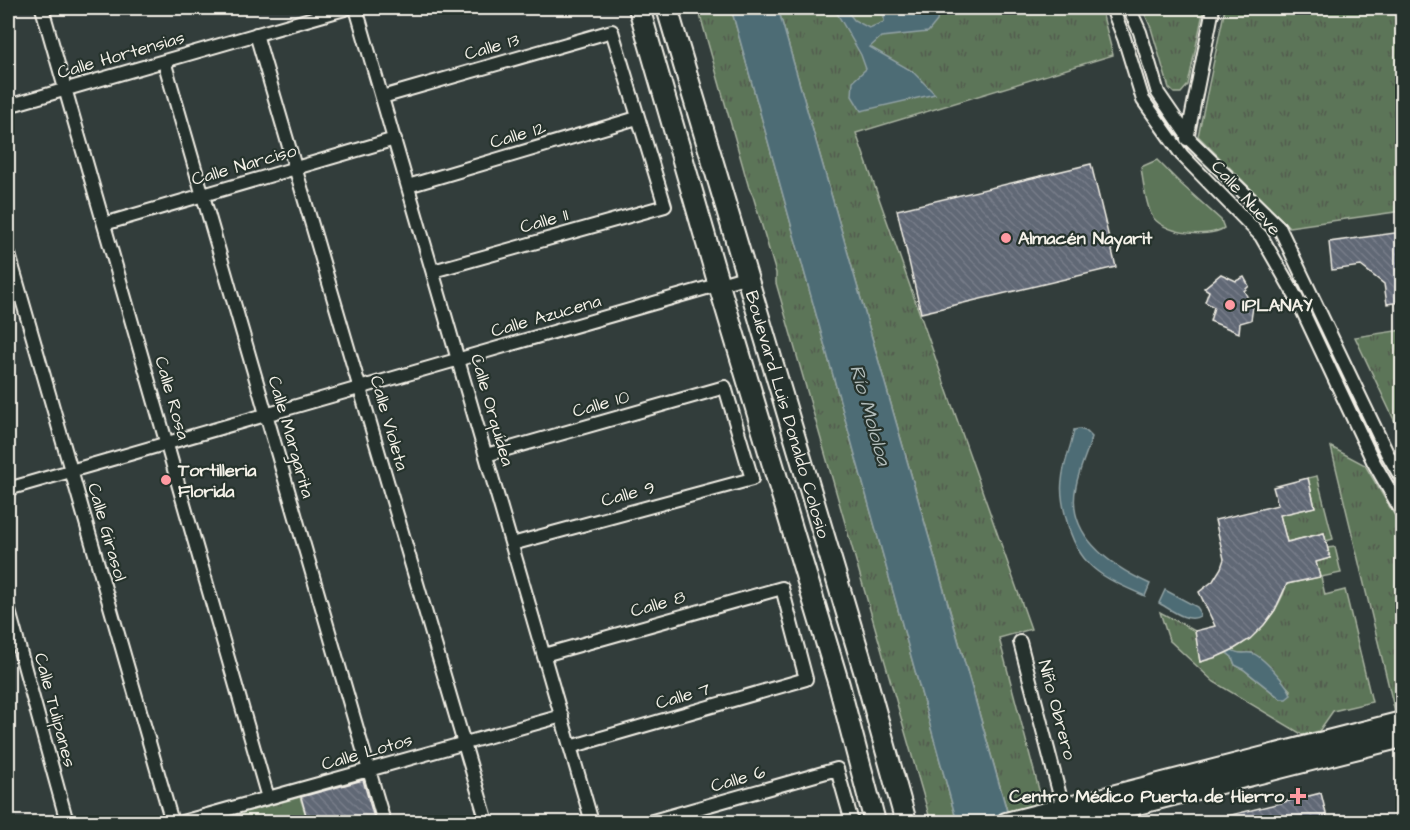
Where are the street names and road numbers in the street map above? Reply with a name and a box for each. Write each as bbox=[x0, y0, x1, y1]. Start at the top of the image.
street label: Calle Hortensias bbox=[54, 25, 188, 85]
street label: Calle 13 bbox=[462, 27, 522, 67]
street label: Calle 12 bbox=[487, 115, 550, 155]
street label: Calle Narciso bbox=[189, 138, 299, 192]
street label: Calle Nueve bbox=[1205, 155, 1287, 241]
street label: Calle 11 bbox=[517, 202, 571, 240]
street label: Calle Azucena bbox=[488, 288, 604, 344]
street label: Boulevard Luis Donaldo Colosio bbox=[739, 288, 836, 541]
street label: Calle Orquídea bbox=[464, 351, 520, 469]
street label: Calle Rosa bbox=[148, 353, 196, 443]
street label: Calle Margarita bbox=[261, 373, 320, 501]
street label: Calle Violeta bbox=[364, 373, 414, 473]
street label: Calle 10 bbox=[570, 384, 632, 424]
street label: Calle 9 bbox=[598, 475, 658, 513]
street label: Calle Girasol bbox=[81, 480, 133, 584]
street label: Calle 8 bbox=[628, 584, 689, 624]
street label: Calle Tulipanes bbox=[28, 650, 82, 770]
street label: Niño Obrero bbox=[1032, 657, 1082, 763]
street label: Calle 7 bbox=[653, 676, 713, 716]
street label: Calle Lotos bbox=[319, 727, 415, 777]
street label: Calle 6 bbox=[708, 759, 768, 799]

